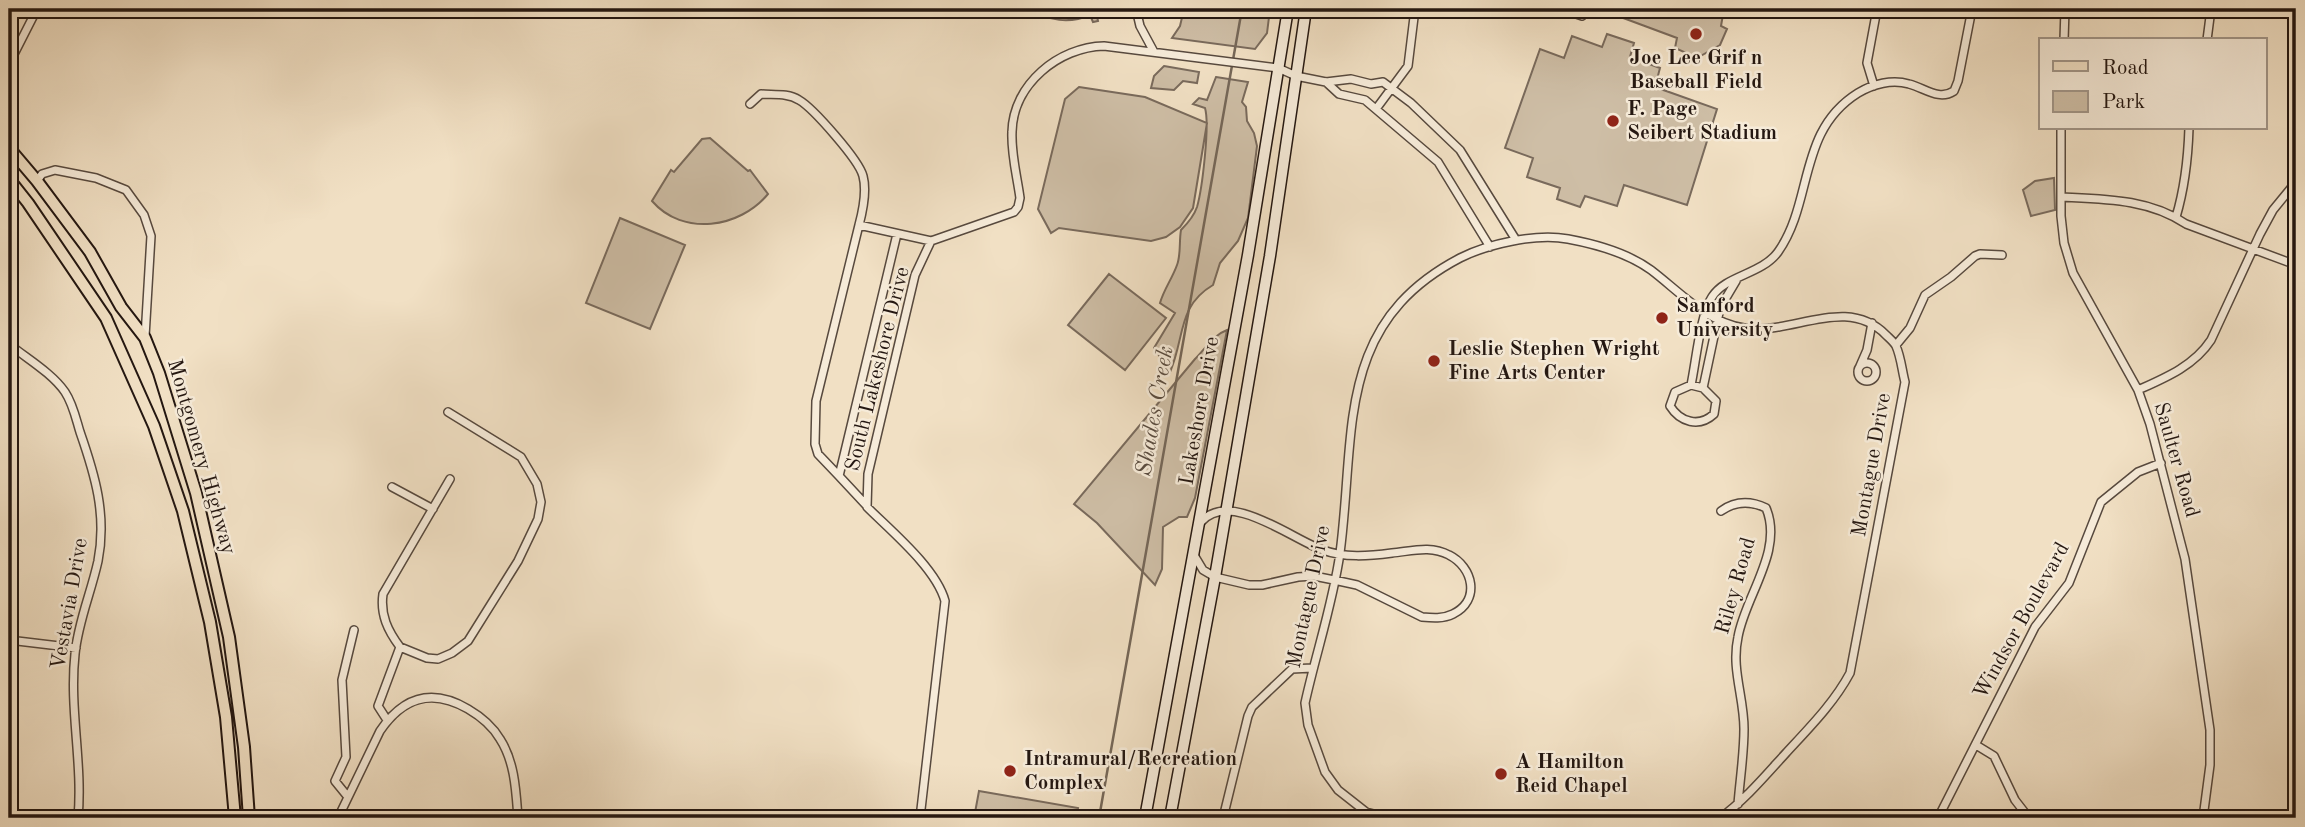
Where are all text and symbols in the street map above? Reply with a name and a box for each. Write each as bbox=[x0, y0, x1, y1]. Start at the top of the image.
marker: Joe Lee Grif n Baseball Field bbox=[1688, 26, 1704, 42]
legend bbox=[2039, 38, 2266, 130]
place label: Joe Lee Grif n Baseball Field bbox=[1629, 48, 1763, 93]
text: Road bbox=[2102, 58, 2149, 79]
text: Park bbox=[2102, 92, 2145, 113]
place label: F. Page Seibert Stadium bbox=[1627, 99, 1777, 144]
marker: F. Page Seibert Stadium bbox=[1605, 113, 1621, 129]
street label: South Lakeshore Drive bbox=[842, 265, 914, 473]
place label: Samford University bbox=[1676, 296, 1773, 341]
marker: Samford University bbox=[1654, 310, 1670, 326]
street label: Lakeshore Drive bbox=[1177, 335, 1223, 487]
place label: Leslie Stephen Wright Fine Arts Center bbox=[1448, 339, 1660, 384]
water label: Shades Creek bbox=[1132, 344, 1178, 478]
marker: Leslie Stephen Wright Fine Arts Center bbox=[1426, 353, 1442, 369]
street label: Montgomery Highway bbox=[163, 357, 239, 557]
street label: Montague Drive bbox=[1849, 391, 1895, 539]
street label: Saulter Road bbox=[2150, 400, 2202, 520]
street label: Montague Drive bbox=[1284, 524, 1334, 670]
street label: Riley Road bbox=[1712, 535, 1760, 637]
street label: Vestavia Drive bbox=[48, 536, 92, 672]
street label: Windsor Boulevard bbox=[1970, 539, 2074, 703]
place label: Intramural/Recreation Complex bbox=[1024, 749, 1237, 794]
place label: A Hamilton Reid Chapel bbox=[1515, 752, 1628, 797]
marker: Intramural/Recreation Complex bbox=[1002, 763, 1018, 779]
marker: A Hamilton Reid Chapel bbox=[1493, 766, 1509, 782]

